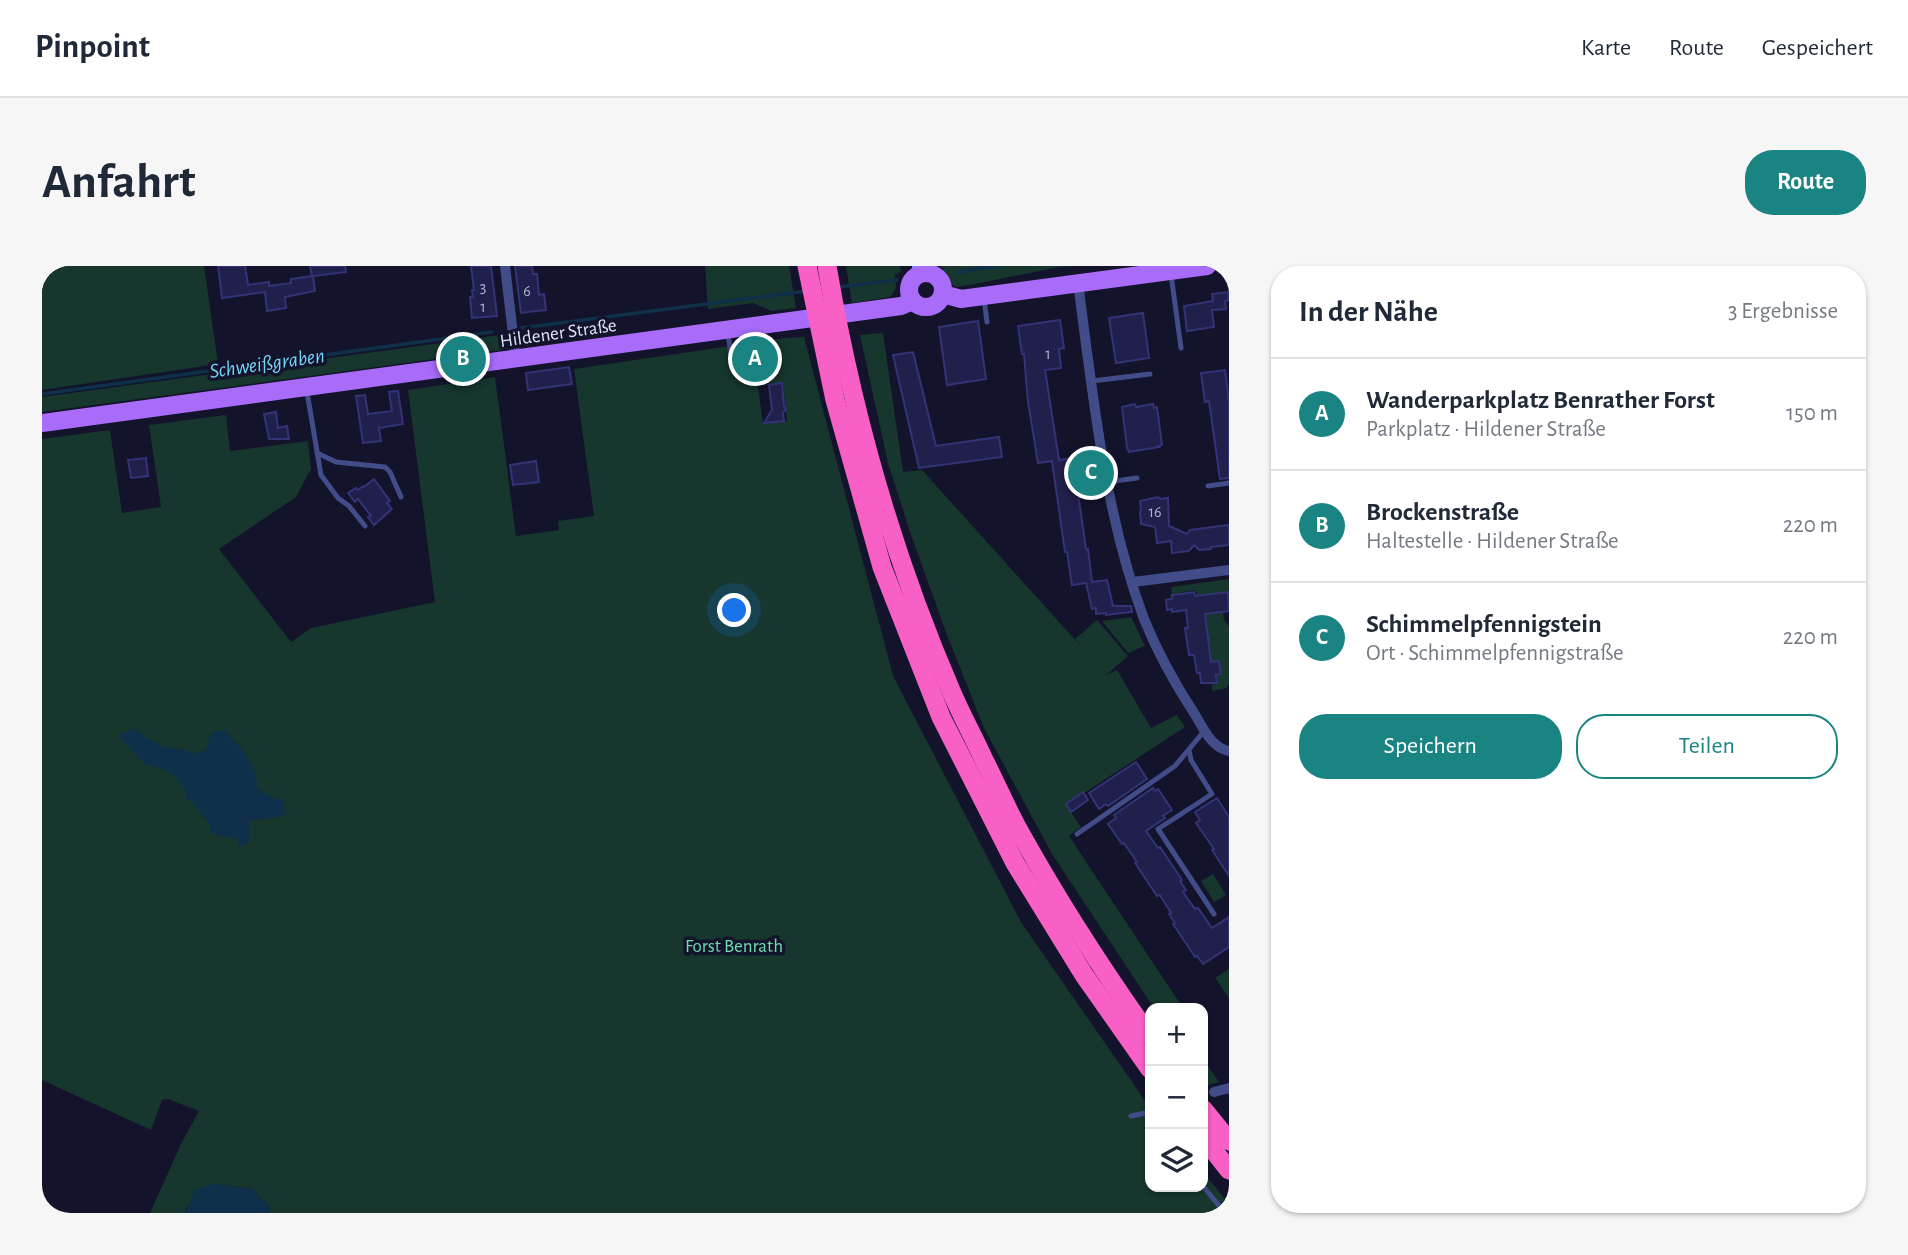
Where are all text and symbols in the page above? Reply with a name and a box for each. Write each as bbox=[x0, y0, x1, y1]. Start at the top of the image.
text: Pinpoint bbox=[35, 31, 150, 64]
text: Karte bbox=[1581, 36, 1631, 60]
text: Route bbox=[1669, 36, 1724, 60]
text: Gespeichert bbox=[1762, 36, 1873, 60]
button: Route bbox=[1745, 150, 1866, 215]
text: Anfahrt bbox=[42, 158, 196, 207]
house number: 3 bbox=[480, 279, 486, 295]
house number: 6 bbox=[523, 283, 531, 299]
text: In der Nähe bbox=[1299, 297, 1438, 327]
house number: 1 bbox=[480, 299, 486, 315]
text: 3 Ergebnisse bbox=[1728, 300, 1838, 323]
street label: Hildener Straße bbox=[499, 316, 618, 351]
pin: B bbox=[440, 333, 486, 385]
pin: A bbox=[732, 333, 778, 385]
water label: Schweißgraben bbox=[208, 345, 326, 382]
house number: 1 bbox=[1045, 346, 1051, 362]
text: Wanderparkplatz Benrather Forst bbox=[1366, 387, 1715, 413]
text: A bbox=[1315, 402, 1329, 425]
text: 150 m bbox=[1786, 402, 1838, 425]
text: Parkplatz · Hildener Straße bbox=[1366, 418, 1606, 441]
pin: C bbox=[1068, 447, 1114, 499]
text: Brockenstraße bbox=[1366, 499, 1519, 525]
house number: 16 bbox=[1148, 504, 1162, 520]
text: B bbox=[1315, 514, 1329, 537]
text: 220 m bbox=[1783, 514, 1838, 537]
text: Haltestelle · Hildener Straße bbox=[1366, 530, 1619, 553]
your location bbox=[717, 593, 751, 627]
text: Schimmelpfennigstein bbox=[1366, 611, 1602, 637]
text: C bbox=[1316, 626, 1328, 649]
text: 220 m bbox=[1783, 626, 1838, 649]
text: Ort · Schimmelpfennigstraße bbox=[1366, 642, 1624, 665]
button: Speichern bbox=[1299, 714, 1562, 779]
button: Teilen bbox=[1576, 714, 1838, 779]
park label: Forst Benrath bbox=[685, 937, 783, 956]
map controls bbox=[1145, 1003, 1208, 1192]
button: + bbox=[1145, 1003, 1208, 1066]
button: − bbox=[1145, 1066, 1208, 1129]
button: layers bbox=[1145, 1129, 1208, 1192]

